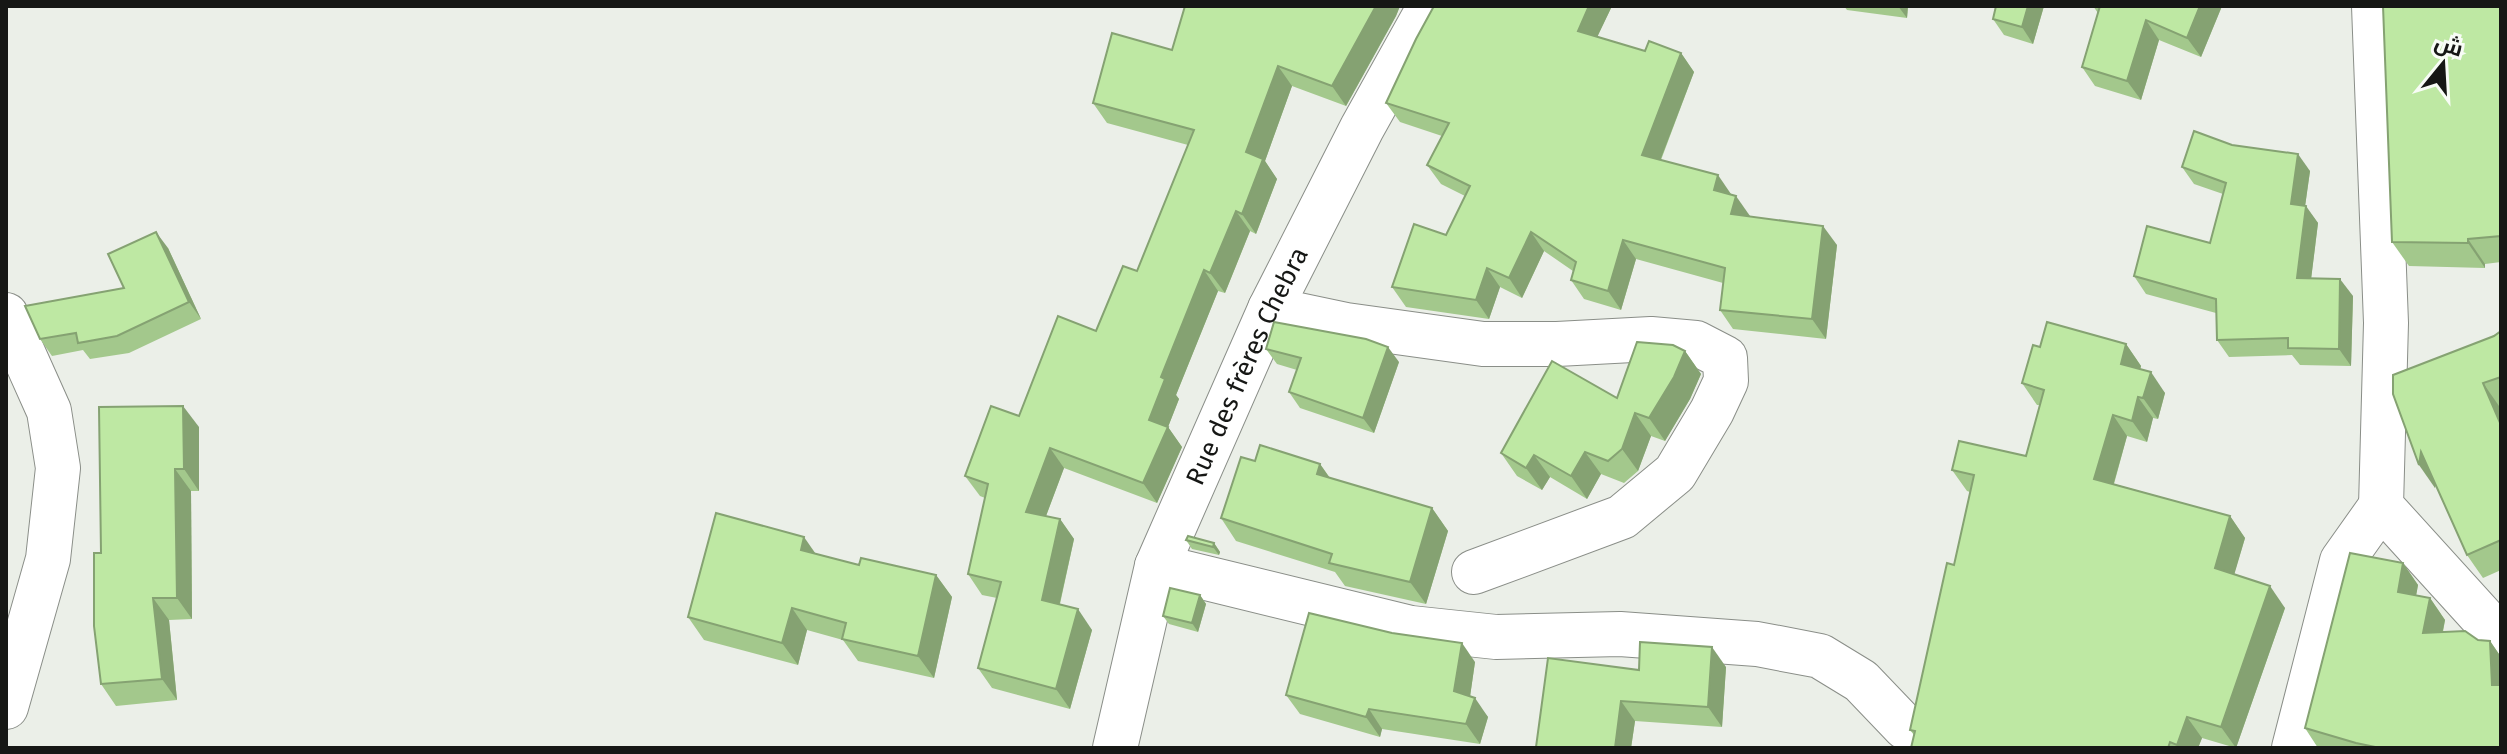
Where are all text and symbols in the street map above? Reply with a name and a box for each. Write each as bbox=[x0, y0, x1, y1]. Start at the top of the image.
north arrow bbox=[2403, 24, 2483, 104]
text: ش bbox=[2431, 28, 2467, 63]
street label: Rue des frères Chebra bbox=[1179, 242, 1314, 490]

